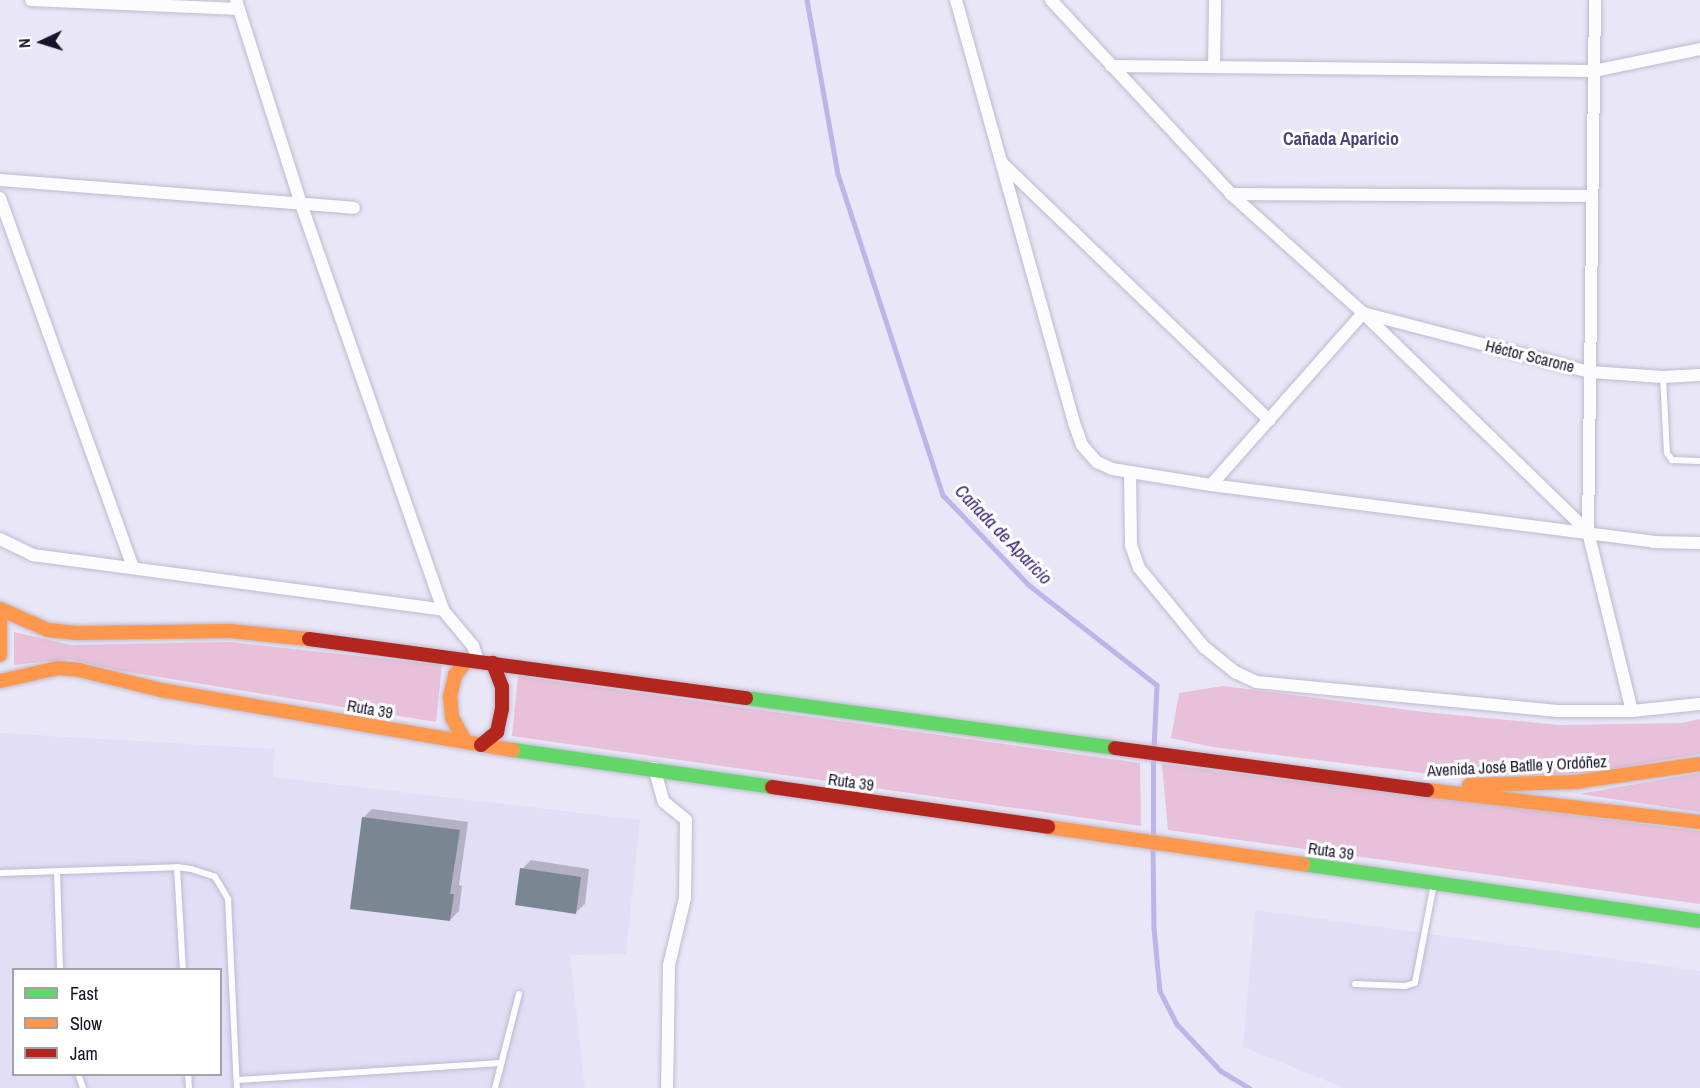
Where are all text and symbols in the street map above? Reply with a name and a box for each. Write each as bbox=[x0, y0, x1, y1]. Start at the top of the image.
north arrow bbox=[12, 12, 72, 72]
text: N bbox=[13, 38, 35, 49]
district label: Cañada Aparicio bbox=[1283, 128, 1399, 150]
street label: Héctor Scarone bbox=[1483, 336, 1577, 376]
water label: Cañada de Aparicio bbox=[950, 480, 1056, 590]
street label: Ruta 39 bbox=[346, 696, 394, 722]
street label: Avenida José Batlle y Ordóñez bbox=[1427, 752, 1607, 780]
street label: Ruta 39 bbox=[827, 769, 875, 795]
street label: Ruta 39 bbox=[1307, 838, 1355, 864]
legend bbox=[12, 968, 222, 1076]
text: Fast bbox=[70, 981, 98, 1006]
text: Slow bbox=[70, 1011, 102, 1036]
text: Jam bbox=[70, 1041, 98, 1066]

